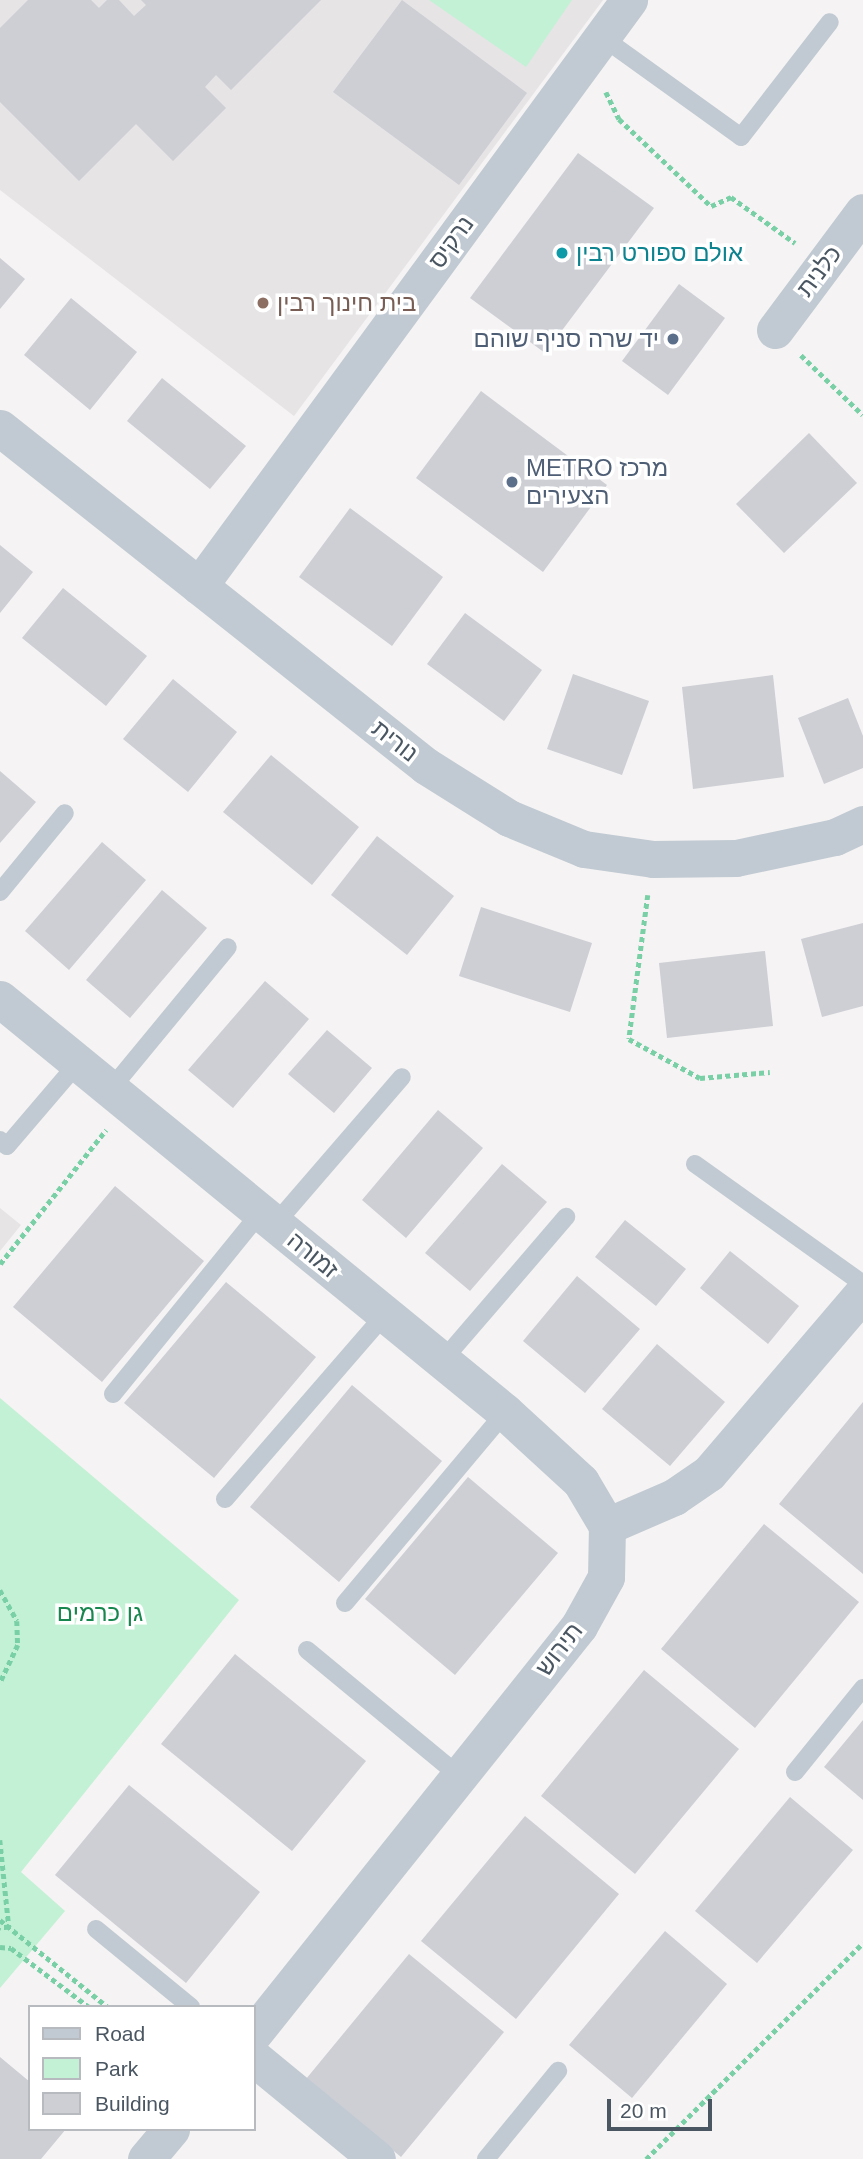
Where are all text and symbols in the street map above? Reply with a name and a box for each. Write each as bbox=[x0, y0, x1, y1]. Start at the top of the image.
street label: נרקיס bbox=[422, 210, 480, 274]
place label: אולם ספורט רבין bbox=[576, 239, 743, 267]
street label: כלנית bbox=[790, 240, 848, 302]
marker: אולם ספורט רבין bbox=[554, 245, 570, 261]
place label: בית חינוך רבין bbox=[277, 289, 416, 317]
marker: בית חינוך רבין bbox=[255, 295, 271, 311]
place label: יד שרה סניף שוהם bbox=[474, 325, 659, 353]
marker: יד שרה סניף שוהם bbox=[665, 331, 681, 347]
place label: METRO מרכז הצעירים bbox=[526, 454, 668, 510]
marker: METRO מרכז הצעירים bbox=[504, 474, 520, 490]
street label: נורית bbox=[366, 714, 424, 768]
street label: זמורה bbox=[282, 1226, 344, 1284]
park label: גן כרמים bbox=[57, 1599, 143, 1627]
street label: תירוש bbox=[529, 1617, 589, 1681]
legend bbox=[28, 2005, 256, 2131]
text: Road bbox=[95, 2022, 145, 2045]
text: Park bbox=[95, 2057, 138, 2080]
scale bar bbox=[611, 2086, 716, 2130]
text: Building bbox=[95, 2092, 170, 2115]
text: 20 m bbox=[620, 2099, 667, 2122]

